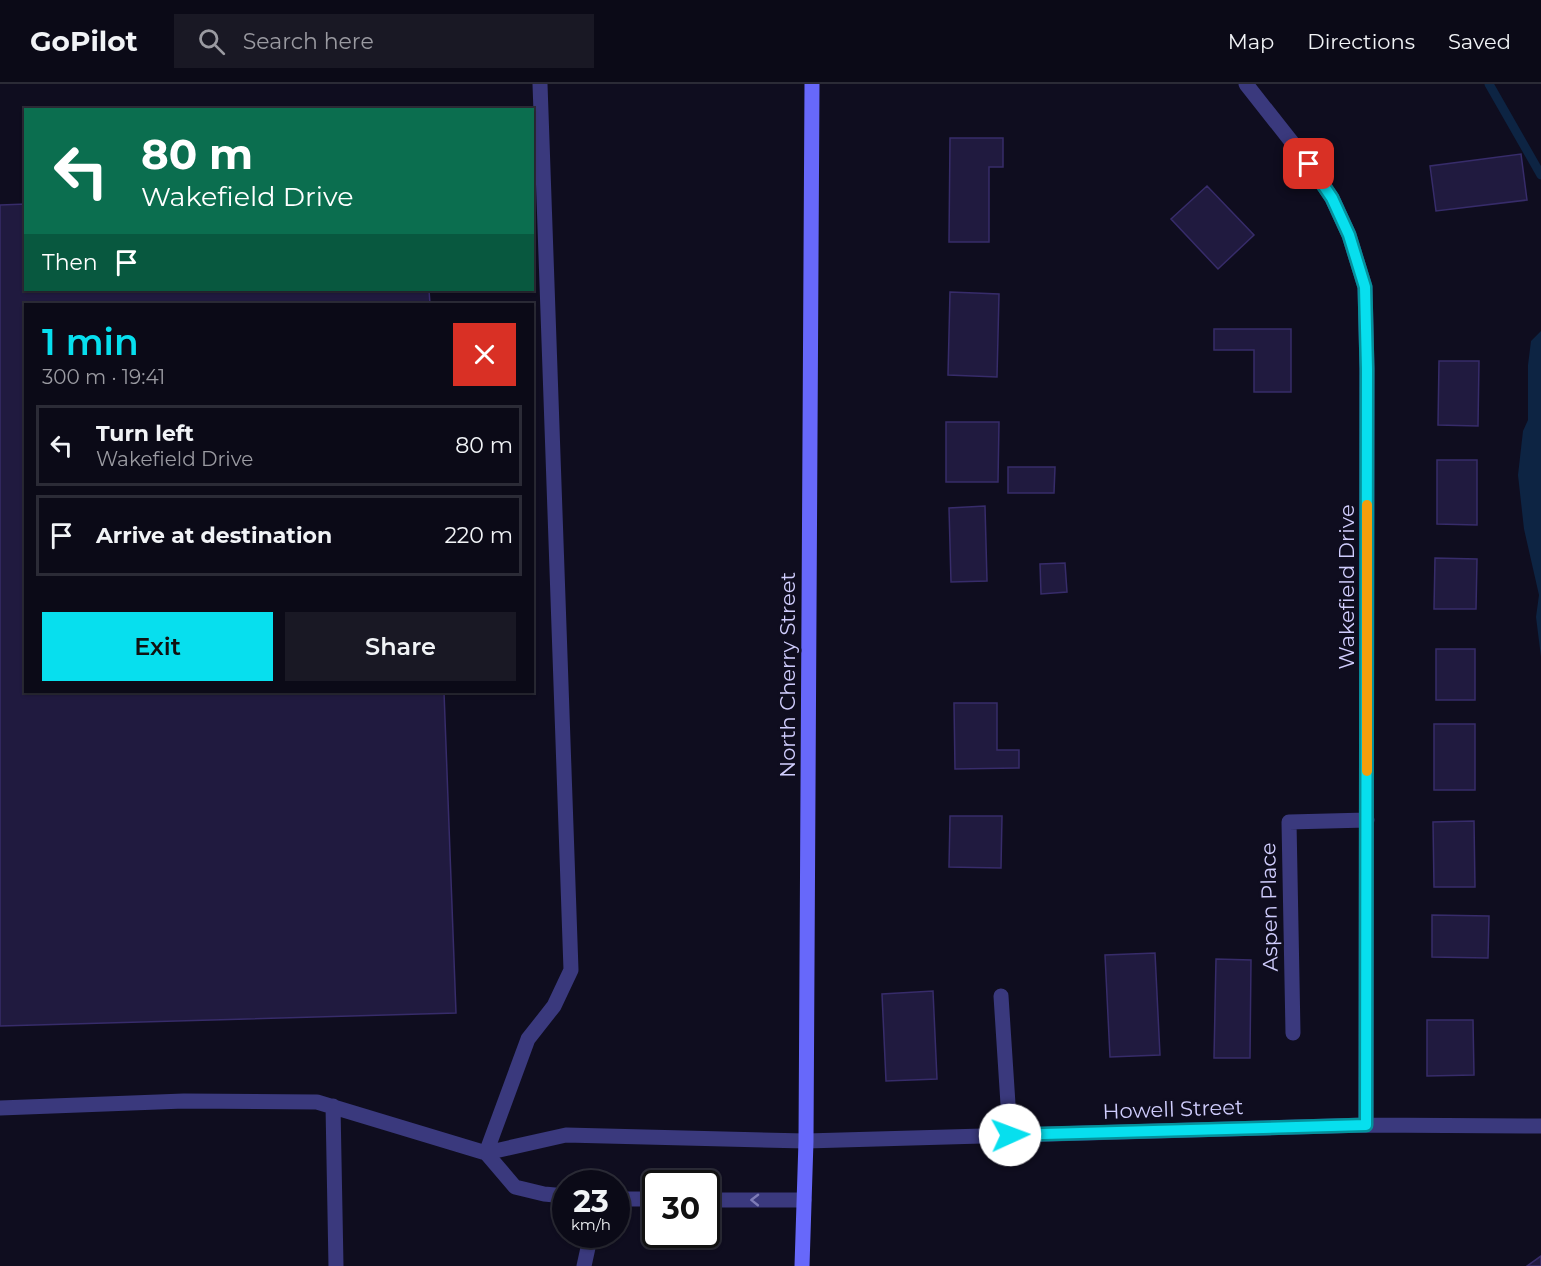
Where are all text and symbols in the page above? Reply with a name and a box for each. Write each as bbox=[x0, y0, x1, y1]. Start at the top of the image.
search box bbox=[174, 14, 594, 68]
text: GoPilot bbox=[30, 24, 138, 58]
icon: search bbox=[195, 25, 228, 58]
text: Search here bbox=[243, 28, 374, 55]
text: Map bbox=[1228, 29, 1274, 54]
text: Directions bbox=[1307, 29, 1415, 54]
text: Saved bbox=[1448, 29, 1511, 54]
text: 80 m bbox=[141, 128, 253, 180]
icon: left bbox=[42, 132, 120, 210]
pin bbox=[1283, 138, 1334, 189]
icon: arrive bbox=[1292, 147, 1325, 180]
text: Wakefield Drive bbox=[141, 180, 353, 213]
icon: arrive bbox=[110, 246, 143, 279]
text: Then bbox=[42, 249, 98, 276]
text: 1 min bbox=[42, 320, 139, 364]
button: close bbox=[453, 323, 516, 386]
text: 300 m · 19:41 bbox=[42, 365, 165, 389]
text: Turn left bbox=[96, 420, 194, 447]
icon: left bbox=[45, 429, 78, 462]
text: 80 m bbox=[455, 432, 513, 459]
text: Wakefield Drive bbox=[96, 447, 253, 471]
street label: Wakefield Drive bbox=[1334, 504, 1359, 670]
icon: arrive bbox=[45, 519, 78, 552]
text: Arrive at destination bbox=[96, 522, 332, 549]
text: 220 m bbox=[444, 522, 513, 549]
street label: North Cherry Street bbox=[775, 572, 800, 778]
button: Exit bbox=[42, 612, 273, 681]
button: Share bbox=[285, 612, 516, 681]
street label: Aspen Place bbox=[1255, 842, 1283, 972]
street label: Howell Street bbox=[1102, 1094, 1244, 1124]
position arrow bbox=[978, 1103, 1042, 1167]
speed limit sign: 30 bbox=[642, 1170, 720, 1248]
text: 23 bbox=[573, 1183, 609, 1220]
one-way arrow bbox=[751, 1194, 760, 1206]
text: km/h bbox=[571, 1215, 611, 1234]

